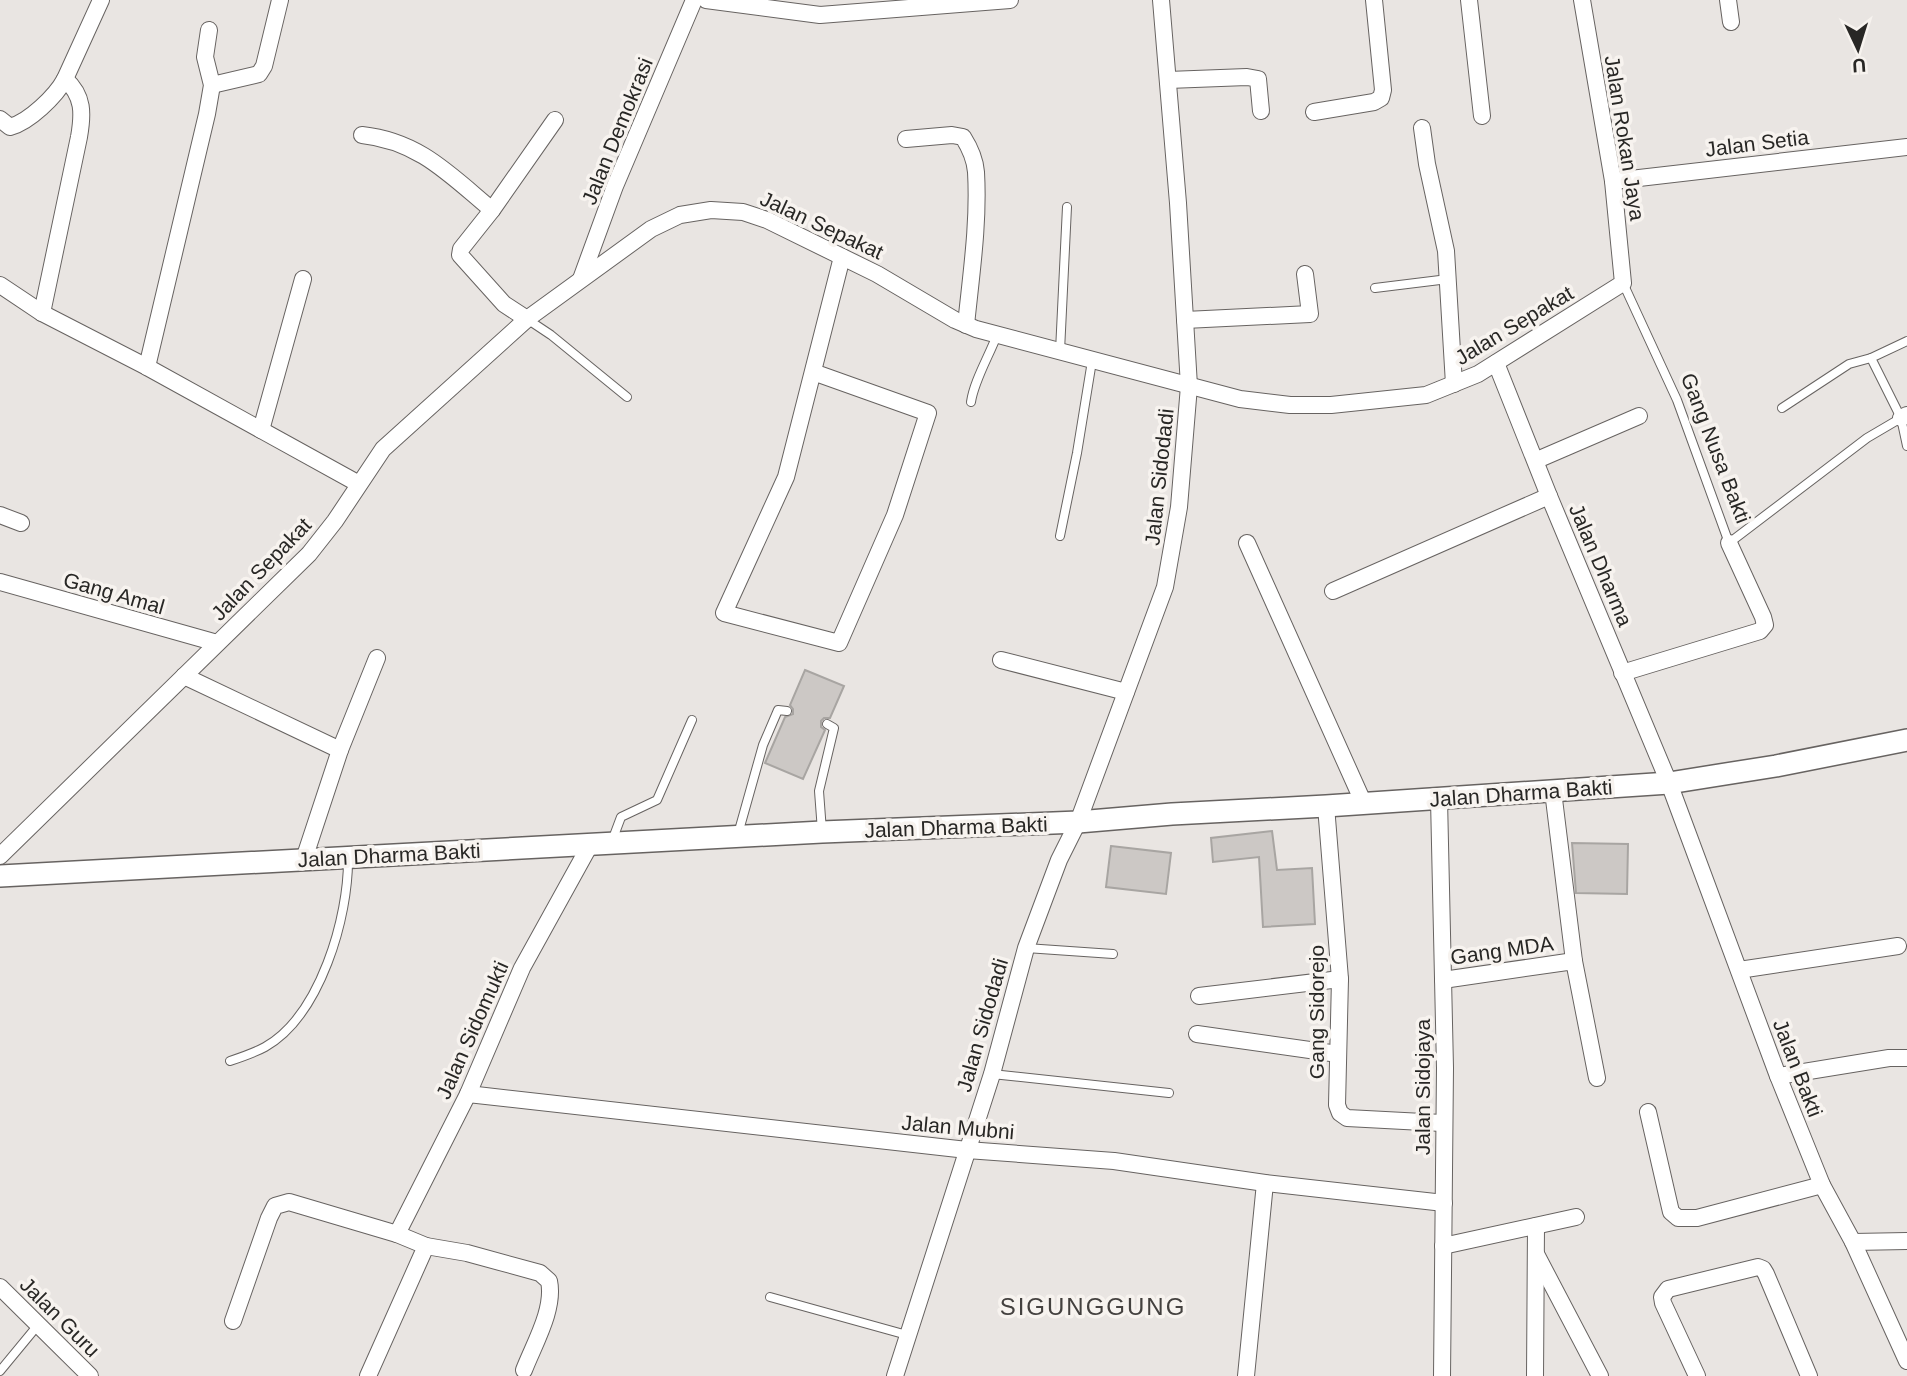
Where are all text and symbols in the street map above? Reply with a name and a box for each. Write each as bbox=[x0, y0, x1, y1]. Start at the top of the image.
north arrow bbox=[1823, 14, 1893, 84]
street label: Jalan Demokrasi bbox=[577, 54, 657, 208]
street label: Jalan Rokan Jaya bbox=[1601, 54, 1649, 223]
text: U bbox=[1852, 55, 1867, 76]
street label: Jalan Setia bbox=[1704, 125, 1810, 161]
street label: Jalan Sepakat bbox=[757, 186, 887, 264]
street label: Jalan Sepakat bbox=[1451, 281, 1577, 369]
street label: Gang Nusa Bakti bbox=[1677, 370, 1755, 526]
street label: Jalan Sidodadi bbox=[1140, 407, 1178, 547]
street label: Jalan Dharma bbox=[1565, 500, 1637, 630]
street label: Jalan Sepakat bbox=[206, 513, 316, 625]
street label: Gang Amal bbox=[61, 568, 167, 618]
street label: Jalan Dharma Bakti bbox=[1429, 775, 1613, 811]
street label: Jalan Dharma Bakti bbox=[864, 812, 1048, 842]
street label: Jalan Dharma Bakti bbox=[297, 839, 481, 871]
street label: Gang MDA bbox=[1449, 931, 1555, 969]
street label: Gang Sidorejo bbox=[1305, 945, 1328, 1079]
street label: Jalan Sidodadi bbox=[952, 956, 1012, 1094]
street label: Jalan Sidomukti bbox=[431, 958, 513, 1102]
street label: Jalan Bakti bbox=[1769, 1016, 1827, 1120]
street label: Jalan Sidojaya bbox=[1411, 1018, 1434, 1155]
street label: Jalan Mubni bbox=[901, 1111, 1015, 1143]
street label: Jalan Guru bbox=[16, 1273, 104, 1361]
district label: SIGUNGGUNG bbox=[1000, 1293, 1186, 1320]

